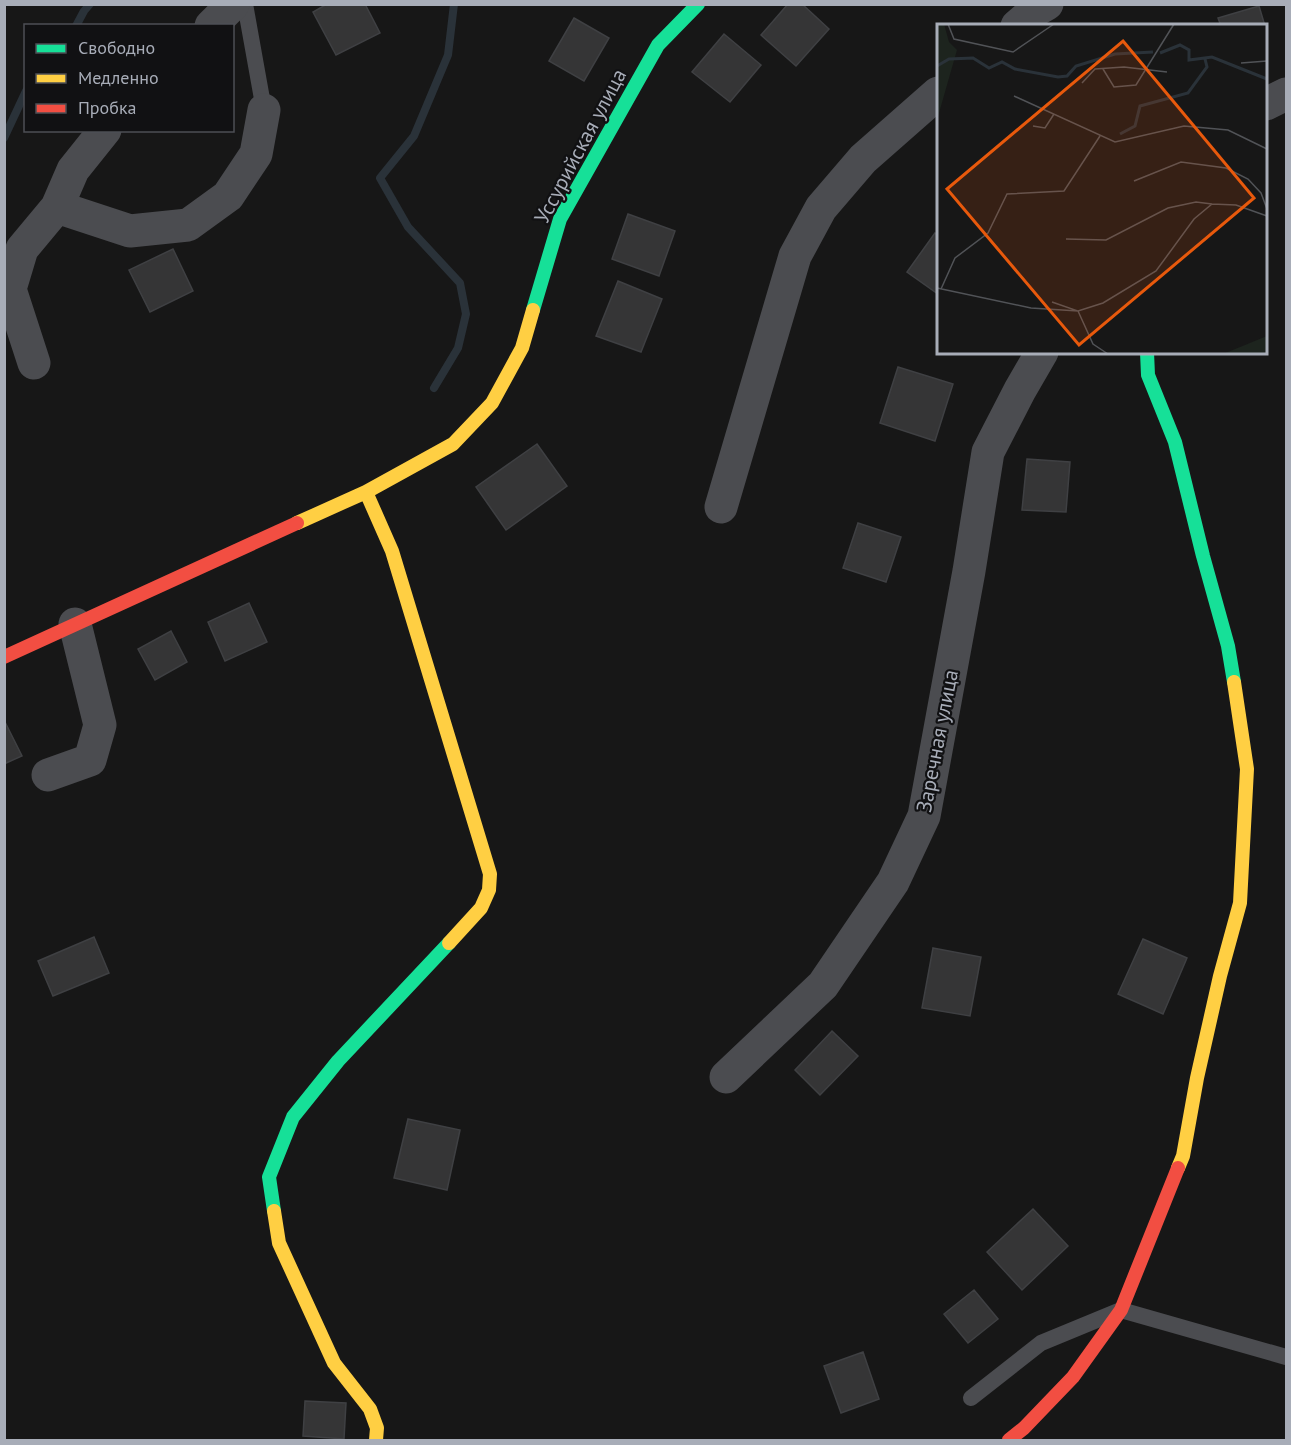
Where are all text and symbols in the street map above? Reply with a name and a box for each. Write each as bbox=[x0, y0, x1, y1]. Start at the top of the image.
legend bbox=[24, 24, 234, 132]
inset map bbox=[937, 24, 1267, 354]
text: Свободно bbox=[78, 36, 155, 59]
street label: Уссурийская улица bbox=[528, 64, 632, 228]
text: Медленно bbox=[78, 66, 159, 89]
text: Пробка bbox=[78, 96, 136, 119]
street label: Заречная улица bbox=[910, 667, 964, 815]

